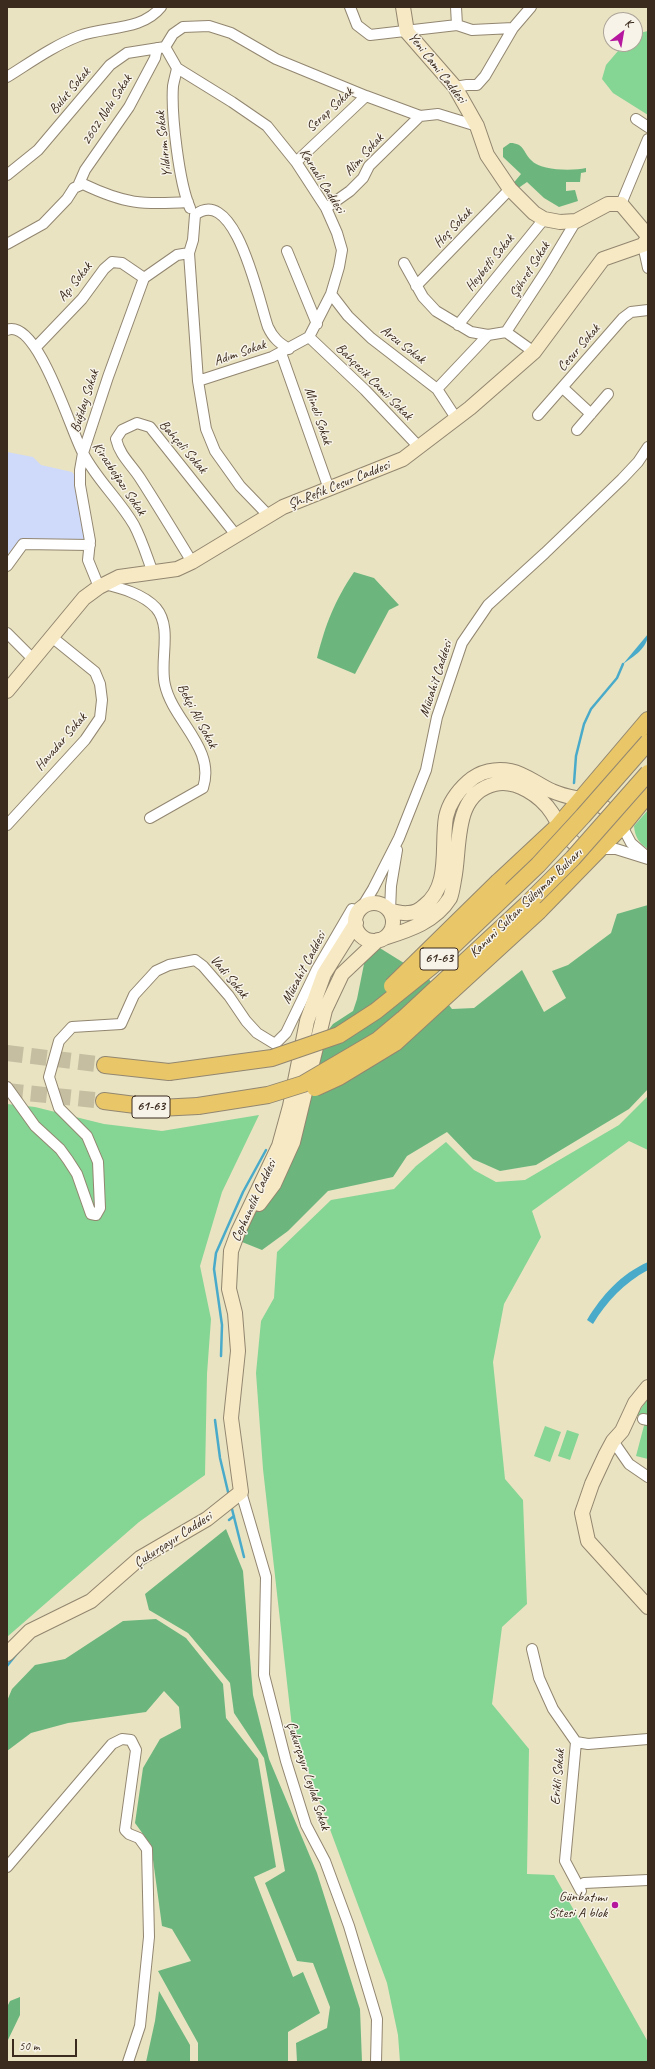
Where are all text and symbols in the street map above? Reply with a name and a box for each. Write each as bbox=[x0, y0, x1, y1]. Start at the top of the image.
north arrow bbox=[603, 12, 643, 52]
text: K bbox=[623, 15, 635, 30]
street label: Yeni Cami Caddesi bbox=[404, 29, 470, 107]
street label: Bulut Sokak bbox=[46, 64, 94, 118]
street label: 2602 Nolu Sokak bbox=[78, 72, 136, 148]
street label: Serap Sokak bbox=[303, 84, 357, 136]
street label: Yıldırım Sokak bbox=[152, 110, 176, 178]
street label: Alim Sokak bbox=[341, 130, 387, 180]
street label: Karaali Caddesi bbox=[296, 146, 348, 216]
street label: Hoş Sokak bbox=[430, 205, 476, 251]
street label: Heybetli Sokak bbox=[462, 231, 518, 295]
street label: Şöhret Sokak bbox=[506, 239, 554, 301]
street label: Açı Sokak bbox=[54, 259, 96, 305]
street label: Cesur Sokak bbox=[554, 321, 604, 375]
street label: Arzu Sokak bbox=[377, 322, 429, 368]
street label: Adım Sokak bbox=[212, 336, 268, 370]
street label: Bahçecik Camii Sokak bbox=[332, 340, 416, 424]
street label: Buğday Sokak bbox=[67, 368, 103, 434]
street label: Mineli Sokak bbox=[300, 385, 336, 447]
street label: Bahçeli Sokak bbox=[155, 417, 211, 477]
street label: Kirazboğazı Sokak bbox=[88, 439, 150, 519]
street label: Şh.Refik Cesur Caddesi bbox=[286, 457, 392, 513]
street label: Mücahit Caddesi bbox=[416, 639, 456, 719]
street label: Bekçi Ali Sokak bbox=[173, 681, 221, 751]
street label: Havadar Sokak bbox=[31, 710, 91, 774]
street label: Kanuni Sultan Süleyman Bulvarı bbox=[466, 845, 586, 961]
street label: Mücahit Caddesi bbox=[278, 929, 330, 1007]
road number: 61-63 bbox=[420, 948, 458, 970]
street label: Vadi Sokak bbox=[206, 952, 252, 1002]
road number: 61-63 bbox=[132, 1096, 170, 1118]
street label: Cephanelik Caddesi bbox=[228, 1157, 280, 1245]
street label: Çukurçayır Caddesi bbox=[131, 1509, 215, 1571]
street label: Çukurçayır Leylak Sokak bbox=[283, 1720, 333, 1832]
street label: Erikli Sokak bbox=[547, 1748, 569, 1806]
place label: Günbatımı Sitesi A blok bbox=[548, 1889, 607, 1922]
marker: Günbatımı Sitesi A blok bbox=[610, 1900, 620, 1910]
scale bar bbox=[14, 2031, 79, 2057]
text: 50 m bbox=[19, 2038, 39, 2054]

